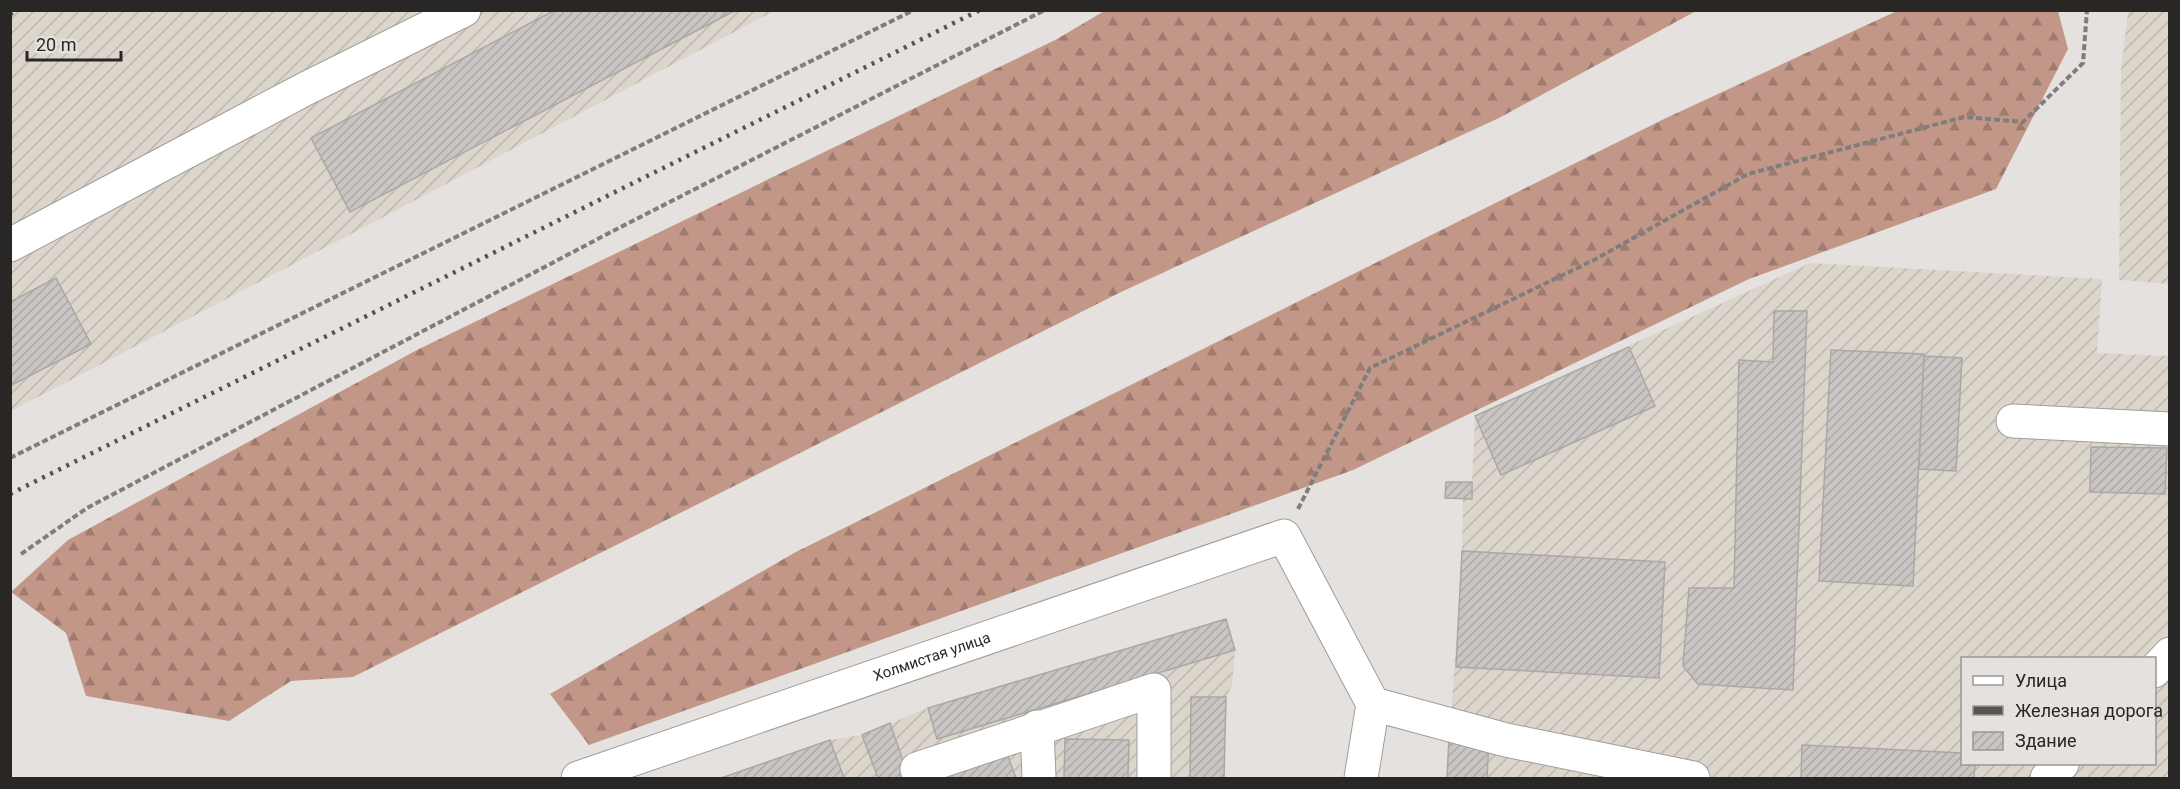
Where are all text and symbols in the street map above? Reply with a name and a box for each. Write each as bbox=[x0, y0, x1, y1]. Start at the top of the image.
scale bar bbox=[27, 24, 122, 62]
text: 20 m bbox=[36, 34, 76, 55]
street label: Холмистая улица bbox=[871, 628, 993, 685]
legend bbox=[1961, 657, 2156, 765]
text: Улица bbox=[2015, 670, 2067, 691]
text: Железная дорога bbox=[2015, 700, 2163, 721]
text: Здание bbox=[2015, 730, 2077, 751]

